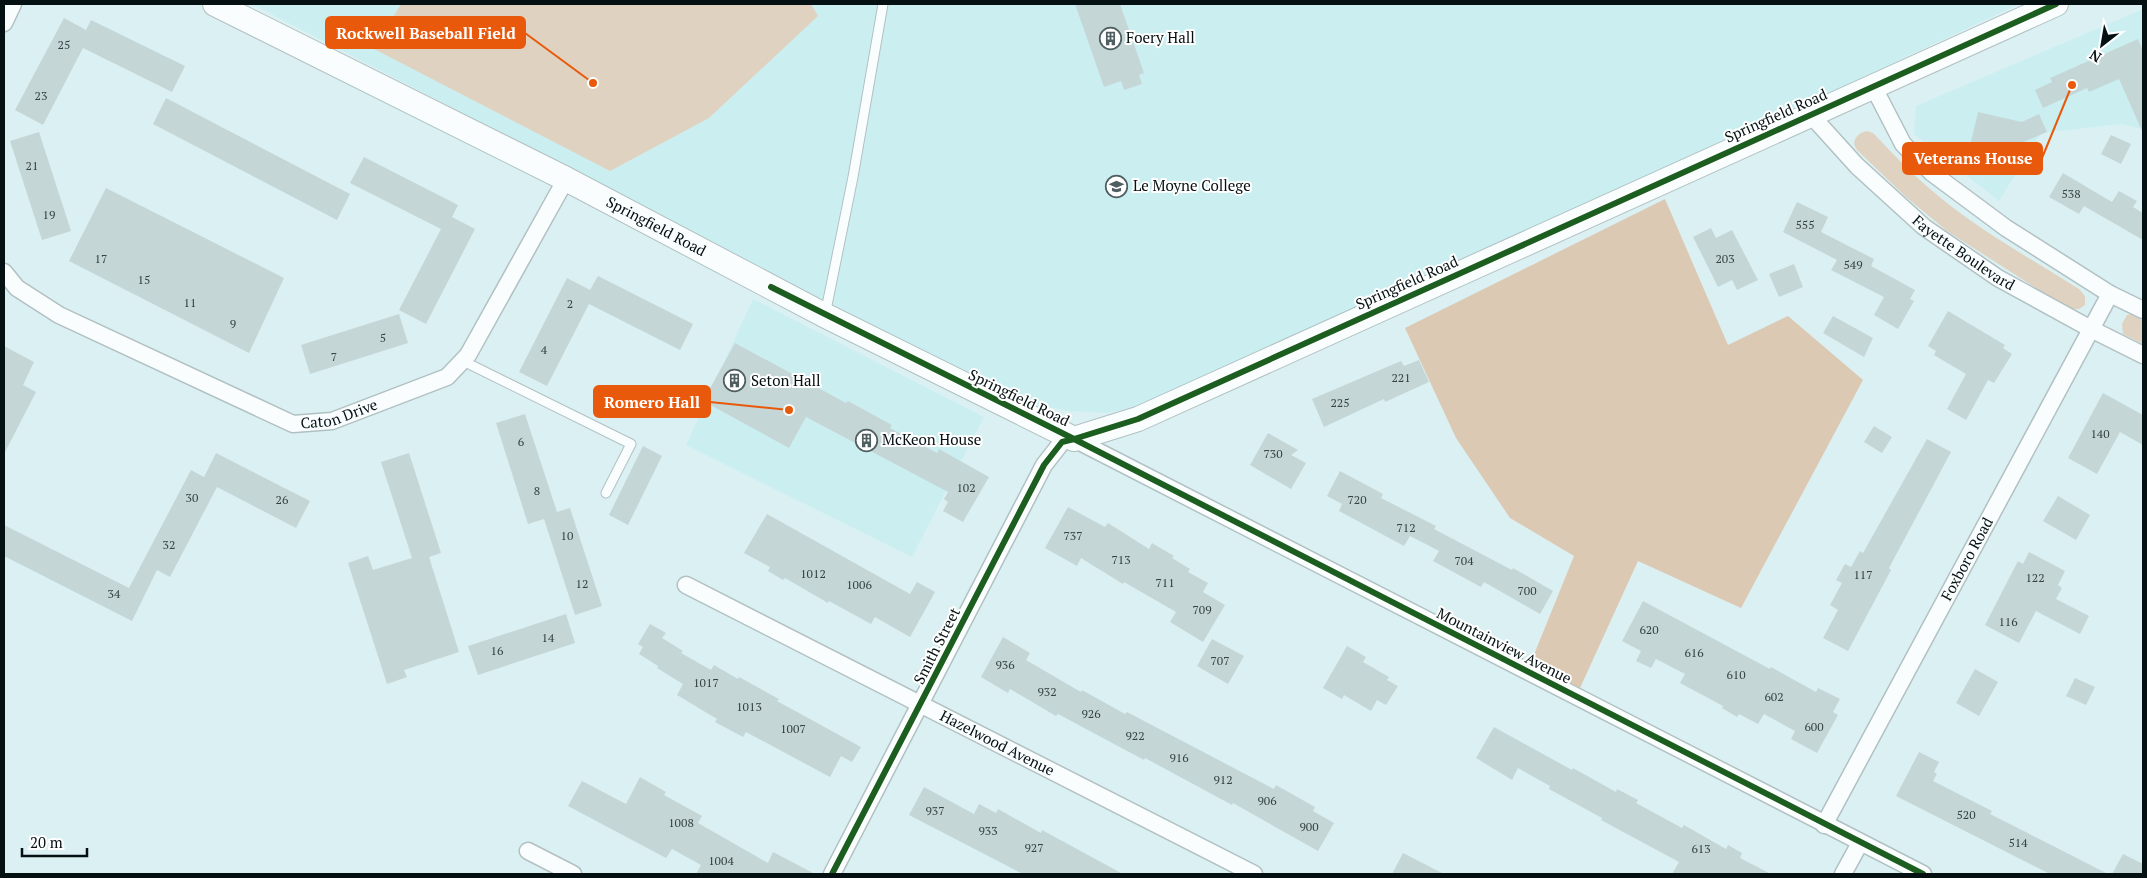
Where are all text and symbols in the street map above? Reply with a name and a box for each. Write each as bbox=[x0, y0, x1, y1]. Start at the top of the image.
callout: Rockwell Baseball Field bbox=[326, 17, 525, 48]
north arrow bbox=[2077, 20, 2127, 70]
text: Rockwell Baseball Field bbox=[336, 22, 516, 44]
building icon: Foery Hall bbox=[1098, 26, 1122, 50]
place label: Foery Hall bbox=[1126, 27, 1195, 47]
house number: 25 bbox=[58, 37, 70, 52]
text: N bbox=[2085, 45, 2104, 67]
street label: Springfield Road bbox=[1721, 84, 1830, 147]
house number: 23 bbox=[35, 88, 47, 103]
callout: Veterans House bbox=[1903, 143, 2042, 174]
text: Veterans House bbox=[1914, 147, 2033, 169]
house number: 21 bbox=[26, 158, 38, 173]
school or university icon: Le Moyne College bbox=[1105, 174, 1129, 198]
place label: Le Moyne College bbox=[1133, 175, 1251, 195]
house number: 538 bbox=[2061, 186, 2081, 201]
street label: Springfield Road bbox=[603, 191, 710, 260]
house number: 19 bbox=[43, 207, 55, 222]
street label: Fayette Boulevard bbox=[1908, 210, 2019, 294]
house number: 555 bbox=[1795, 217, 1815, 232]
house number: 17 bbox=[95, 251, 107, 266]
street label: Springfield Road bbox=[1352, 251, 1461, 314]
house number: 203 bbox=[1715, 251, 1735, 266]
house number: 549 bbox=[1843, 257, 1863, 272]
house number: 15 bbox=[138, 272, 150, 287]
house number: 11 bbox=[184, 295, 196, 310]
house number: 2 bbox=[567, 296, 573, 311]
house number: 9 bbox=[230, 316, 236, 331]
house number: 5 bbox=[380, 330, 386, 345]
house number: 4 bbox=[541, 342, 548, 357]
house number: 7 bbox=[331, 349, 337, 364]
street label: Springfield Road bbox=[966, 364, 1073, 430]
building icon: Seton Hall bbox=[723, 369, 747, 393]
place label: Seton Hall bbox=[751, 370, 821, 390]
house number: 221 bbox=[1391, 370, 1411, 385]
callout: Romero Hall bbox=[594, 386, 710, 417]
text: Romero Hall bbox=[604, 391, 700, 413]
street label: Caton Drive bbox=[300, 394, 380, 432]
house number: 225 bbox=[1330, 395, 1350, 410]
house number: 140 bbox=[2090, 426, 2110, 441]
building icon: McKeon House bbox=[854, 428, 878, 452]
place label: McKeon House bbox=[882, 429, 981, 449]
house number: 6 bbox=[518, 434, 525, 449]
house number: 730 bbox=[1263, 446, 1283, 461]
house number: 102 bbox=[956, 480, 976, 495]
house number: 8 bbox=[534, 483, 540, 498]
house number: 30 bbox=[186, 490, 198, 505]
house number: 26 bbox=[276, 492, 289, 507]
house number: 720 bbox=[1347, 492, 1367, 507]
street label: Foxboro Road bbox=[1936, 513, 1997, 604]
house number: 712 bbox=[1396, 520, 1416, 535]
house number: 10 bbox=[561, 528, 573, 543]
house number: 737 bbox=[1063, 528, 1083, 543]
house number: 32 bbox=[163, 537, 175, 552]
house number: 713 bbox=[1111, 552, 1131, 567]
house number: 704 bbox=[1454, 553, 1474, 568]
house number: 1012 bbox=[800, 566, 826, 581]
house number: 117 bbox=[1853, 567, 1873, 582]
house number: 122 bbox=[2025, 570, 2045, 585]
house number: 711 bbox=[1155, 575, 1175, 590]
house number: 12 bbox=[576, 576, 588, 591]
house number: 1006 bbox=[846, 577, 872, 592]
house number: 700 bbox=[1517, 583, 1537, 598]
house number: 34 bbox=[108, 586, 121, 601]
house number: 709 bbox=[1192, 602, 1212, 617]
street label: Smith Street bbox=[908, 603, 964, 687]
street label: Mountainview Avenue bbox=[1434, 603, 1575, 688]
house number: 116 bbox=[1998, 614, 2018, 629]
house number: 620 bbox=[1639, 622, 1659, 637]
house number: 14 bbox=[542, 630, 555, 645]
house number: 16 bbox=[491, 643, 504, 658]
house number: 616 bbox=[1684, 645, 1704, 660]
house number: 707 bbox=[1210, 653, 1230, 668]
house number: 936 bbox=[995, 657, 1015, 672]
house number: 610 bbox=[1726, 667, 1746, 682]
house number: 1017 bbox=[693, 675, 719, 690]
house number: 932 bbox=[1037, 684, 1057, 699]
house number: 602 bbox=[1764, 689, 1784, 704]
house number: 1013 bbox=[736, 699, 762, 714]
street label: Hazelwood Avenue bbox=[937, 705, 1058, 780]
house number: 926 bbox=[1081, 706, 1101, 721]
house number: 600 bbox=[1804, 719, 1824, 734]
house number: 1007 bbox=[780, 721, 806, 736]
house number: 922 bbox=[1125, 728, 1145, 743]
house number: 916 bbox=[1169, 750, 1189, 765]
house number: 912 bbox=[1213, 772, 1233, 787]
house number: 906 bbox=[1257, 793, 1277, 808]
house number: 937 bbox=[925, 803, 945, 818]
house number: 520 bbox=[1956, 807, 1976, 822]
house number: 1008 bbox=[668, 815, 694, 830]
house number: 900 bbox=[1299, 819, 1319, 834]
house number: 933 bbox=[978, 823, 998, 838]
scale bar bbox=[22, 826, 88, 858]
text: 20 m bbox=[30, 832, 63, 852]
house number: 514 bbox=[2008, 835, 2028, 850]
house number: 927 bbox=[1024, 840, 1044, 855]
house number: 613 bbox=[1691, 841, 1711, 856]
house number: 1004 bbox=[708, 853, 734, 868]

